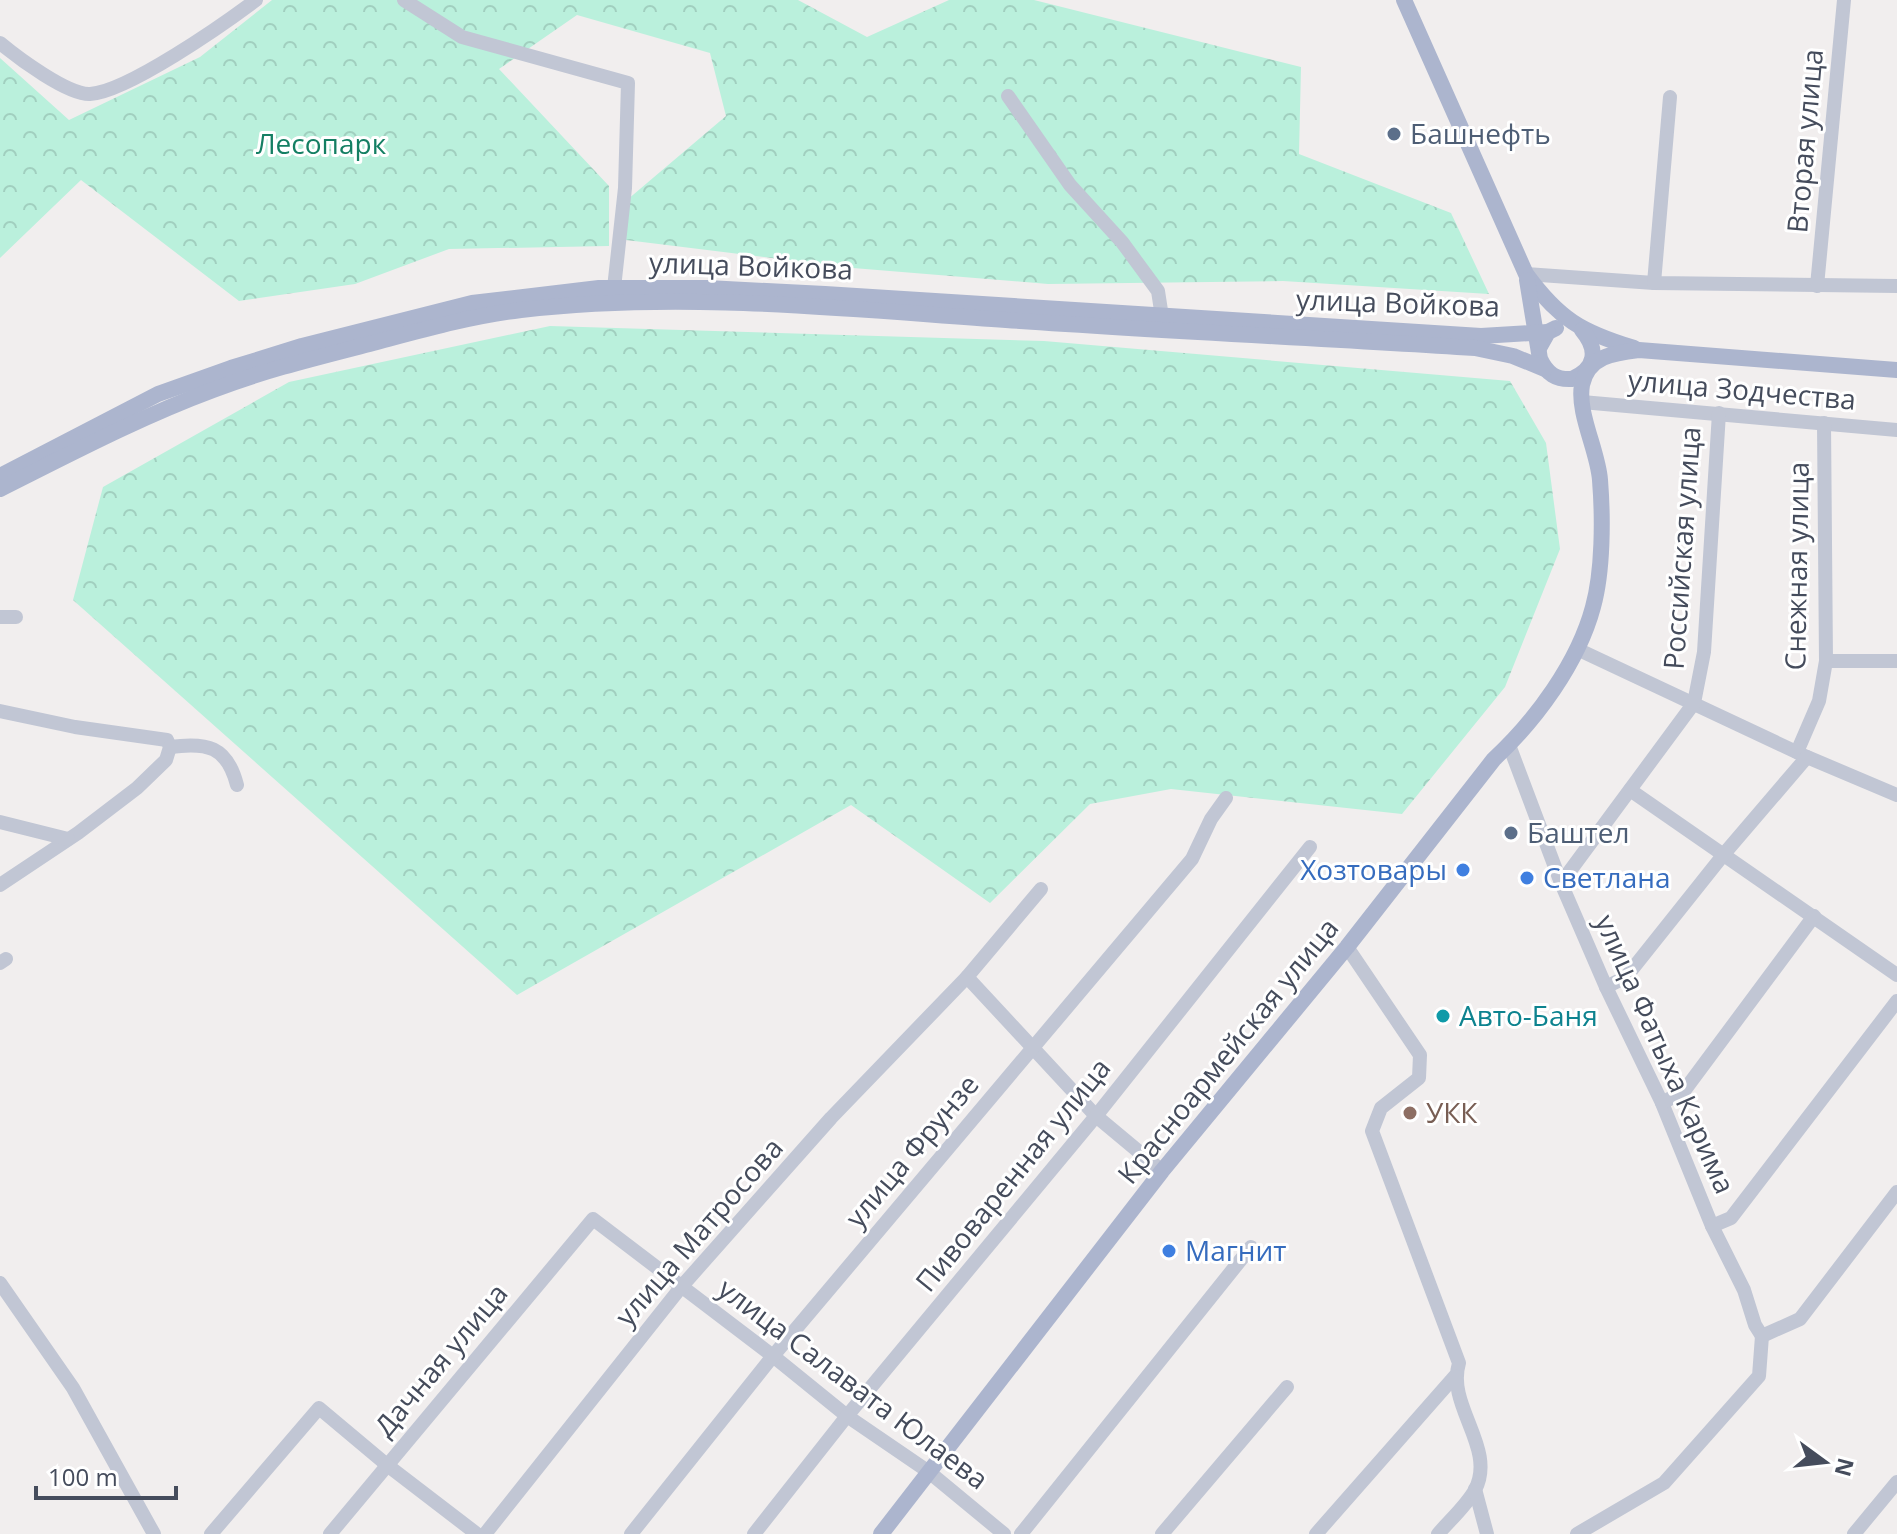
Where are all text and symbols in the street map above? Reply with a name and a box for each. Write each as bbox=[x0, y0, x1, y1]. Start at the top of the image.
street label: Вторая улица bbox=[1777, 47, 1831, 234]
place label: Башнефть bbox=[1410, 114, 1551, 152]
park label: Лесопарк bbox=[256, 124, 387, 162]
marker: Башнефть bbox=[1385, 125, 1403, 143]
street label: улица Войкова bbox=[648, 242, 854, 288]
street label: улица Войкова bbox=[1295, 279, 1501, 325]
street label: улица Зодчества bbox=[1627, 360, 1858, 418]
street label: Российская улица bbox=[1654, 425, 1708, 671]
street label: Снежная улица bbox=[1775, 461, 1817, 671]
place label: Баштел bbox=[1527, 813, 1630, 851]
marker: Баштел bbox=[1502, 824, 1520, 842]
place label: Хозтовары bbox=[1300, 850, 1447, 888]
place label: Светлана bbox=[1543, 858, 1670, 896]
marker: Хозтовары bbox=[1454, 861, 1472, 879]
marker: Светлана bbox=[1518, 869, 1536, 887]
street label: улица Фатыха Карима bbox=[1587, 908, 1745, 1199]
street label: Красноармейская улица bbox=[1108, 910, 1346, 1191]
place label: Авто-Баня bbox=[1459, 996, 1598, 1034]
marker: Авто-Баня bbox=[1434, 1007, 1452, 1025]
street label: Пивоваренная улица bbox=[906, 1050, 1118, 1299]
street label: улица Фрунзе bbox=[836, 1066, 986, 1235]
place label: УКК bbox=[1426, 1093, 1478, 1131]
marker: УКК bbox=[1401, 1104, 1419, 1122]
street label: улица Матросова bbox=[606, 1129, 791, 1334]
place label: Магнит bbox=[1185, 1231, 1287, 1269]
marker: Магнит bbox=[1160, 1242, 1178, 1260]
street label: улица Салавата Юлаева bbox=[711, 1269, 996, 1497]
street label: Дачная улица bbox=[365, 1275, 515, 1444]
north arrow bbox=[1785, 1422, 1865, 1502]
scale bar bbox=[36, 1450, 176, 1500]
text: N bbox=[1828, 1455, 1862, 1480]
text: 100 m bbox=[48, 1460, 118, 1493]

